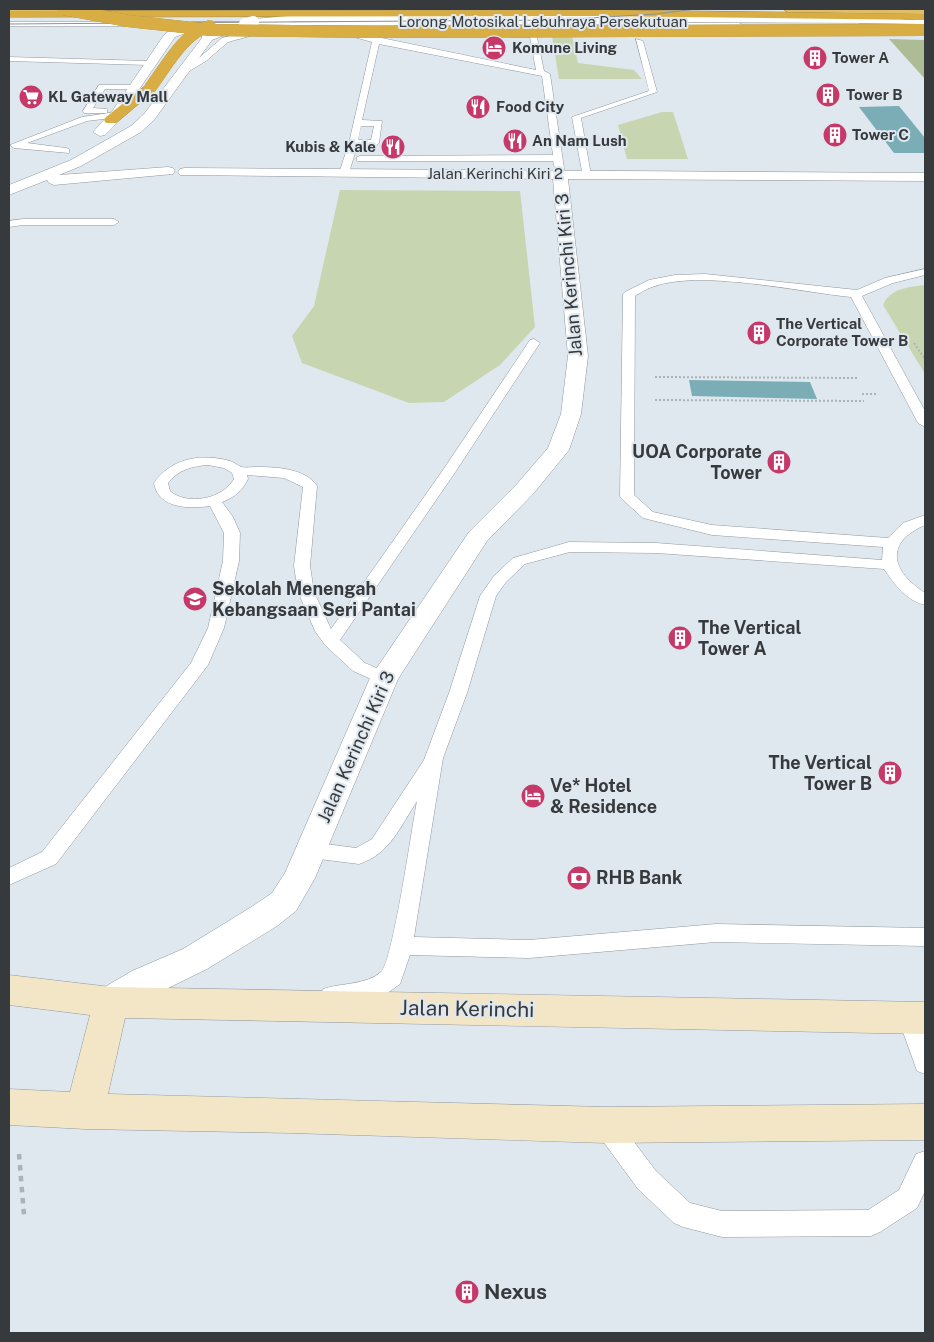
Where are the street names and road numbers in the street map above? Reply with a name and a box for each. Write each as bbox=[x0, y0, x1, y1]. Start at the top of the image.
street label: Lorong Motosikal Lebuhraya Persekutuan bbox=[398, 13, 688, 30]
street label: Jalan Kerinchi Kiri 2 bbox=[427, 165, 563, 182]
street label: Jalan Kerinchi Kiri 3 bbox=[551, 192, 586, 358]
street label: Jalan Kerinchi Kiri 3 bbox=[313, 668, 398, 826]
street label: Jalan Kerinchi bbox=[399, 995, 535, 1022]

